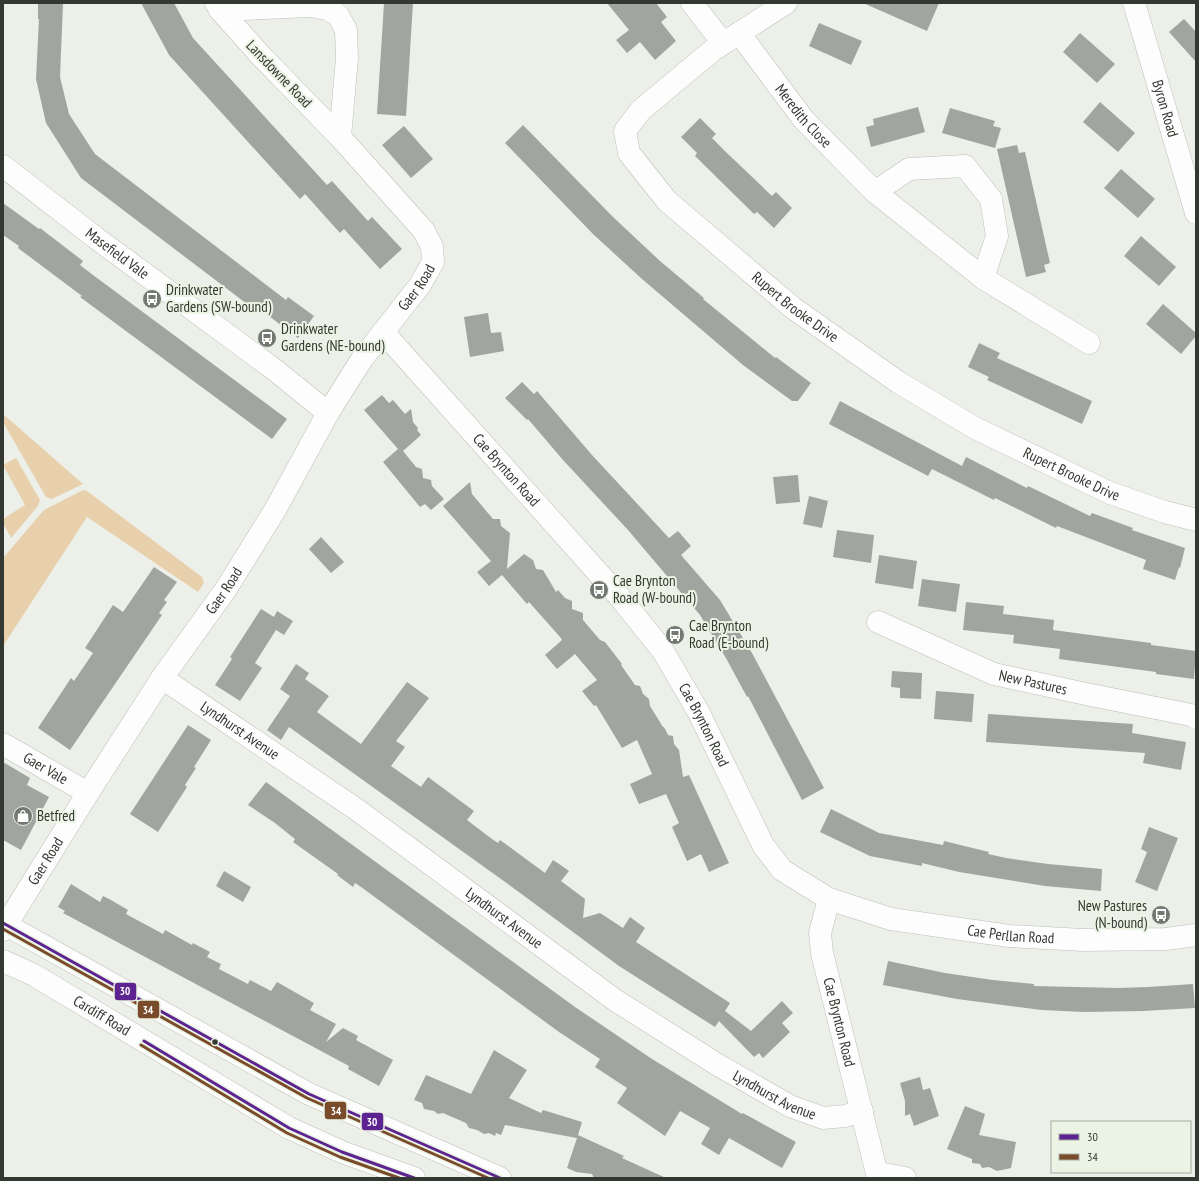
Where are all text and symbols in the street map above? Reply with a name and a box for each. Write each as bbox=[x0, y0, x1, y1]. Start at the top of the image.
street label: Lansdowne Road bbox=[242, 36, 316, 112]
street label: Byron Road bbox=[1148, 78, 1183, 139]
street label: Meredith Close bbox=[771, 80, 836, 152]
street label: Masefield Vale bbox=[82, 223, 153, 283]
street label: Gaer Road bbox=[393, 261, 439, 314]
street label: Rupert Brooke Drive bbox=[748, 267, 843, 346]
place label: Drinkwater Gardens (SW-bound) bbox=[166, 280, 272, 316]
bus stop icon: Drinkwater Gardens (SW-bound) bbox=[141, 288, 163, 310]
place label: Drinkwater Gardens (NE-bound) bbox=[281, 319, 385, 355]
bus stop icon: Drinkwater Gardens (NE-bound) bbox=[256, 327, 278, 349]
street label: Cae Brynton Road bbox=[469, 429, 544, 510]
street label: Rupert Brooke Drive bbox=[1020, 443, 1122, 505]
street label: Gaer Road bbox=[201, 564, 246, 618]
place label: Cae Brynton Road (W-bound) bbox=[613, 571, 696, 607]
bus stop icon: Cae Brynton Road (W-bound) bbox=[588, 579, 610, 601]
place label: Cae Brynton Road (E-bound) bbox=[689, 616, 769, 652]
bus stop icon: Cae Brynton Road (E-bound) bbox=[664, 624, 686, 646]
street label: New Pastures bbox=[997, 665, 1069, 699]
street label: Cae Brynton Road bbox=[675, 679, 734, 770]
street label: Lyndhurst Avenue bbox=[197, 697, 283, 764]
street label: Gaer Vale bbox=[20, 748, 72, 788]
shop icon: Betfred bbox=[12, 805, 34, 827]
place label: Betfred bbox=[37, 806, 75, 825]
street label: Gaer Road bbox=[23, 834, 67, 888]
street label: Lyndhurst Avenue bbox=[462, 883, 547, 952]
place label: New Pastures (N-bound) bbox=[1078, 896, 1147, 932]
bus stop icon: New Pastures (N-bound) bbox=[1150, 904, 1172, 926]
street label: Cae Perllan Road bbox=[966, 920, 1055, 947]
street label: Cae Brynton Road bbox=[819, 975, 860, 1069]
line badge: 30 bbox=[114, 982, 137, 1001]
text: 30 bbox=[120, 984, 130, 998]
street label: Cardiff Road bbox=[70, 991, 134, 1040]
line badge: 34 bbox=[137, 1000, 160, 1019]
text: 34 bbox=[143, 1003, 154, 1017]
unlabelled marker bbox=[210, 1037, 220, 1047]
street label: Lyndhurst Avenue bbox=[730, 1066, 819, 1124]
line badge: 34 bbox=[324, 1101, 347, 1120]
text: 34 bbox=[331, 1104, 342, 1118]
line badge: 30 bbox=[361, 1112, 384, 1131]
text: 30 bbox=[367, 1115, 377, 1129]
legend bbox=[1051, 1121, 1191, 1173]
text: 30 bbox=[1087, 1129, 1098, 1144]
text: 34 bbox=[1087, 1149, 1098, 1164]

